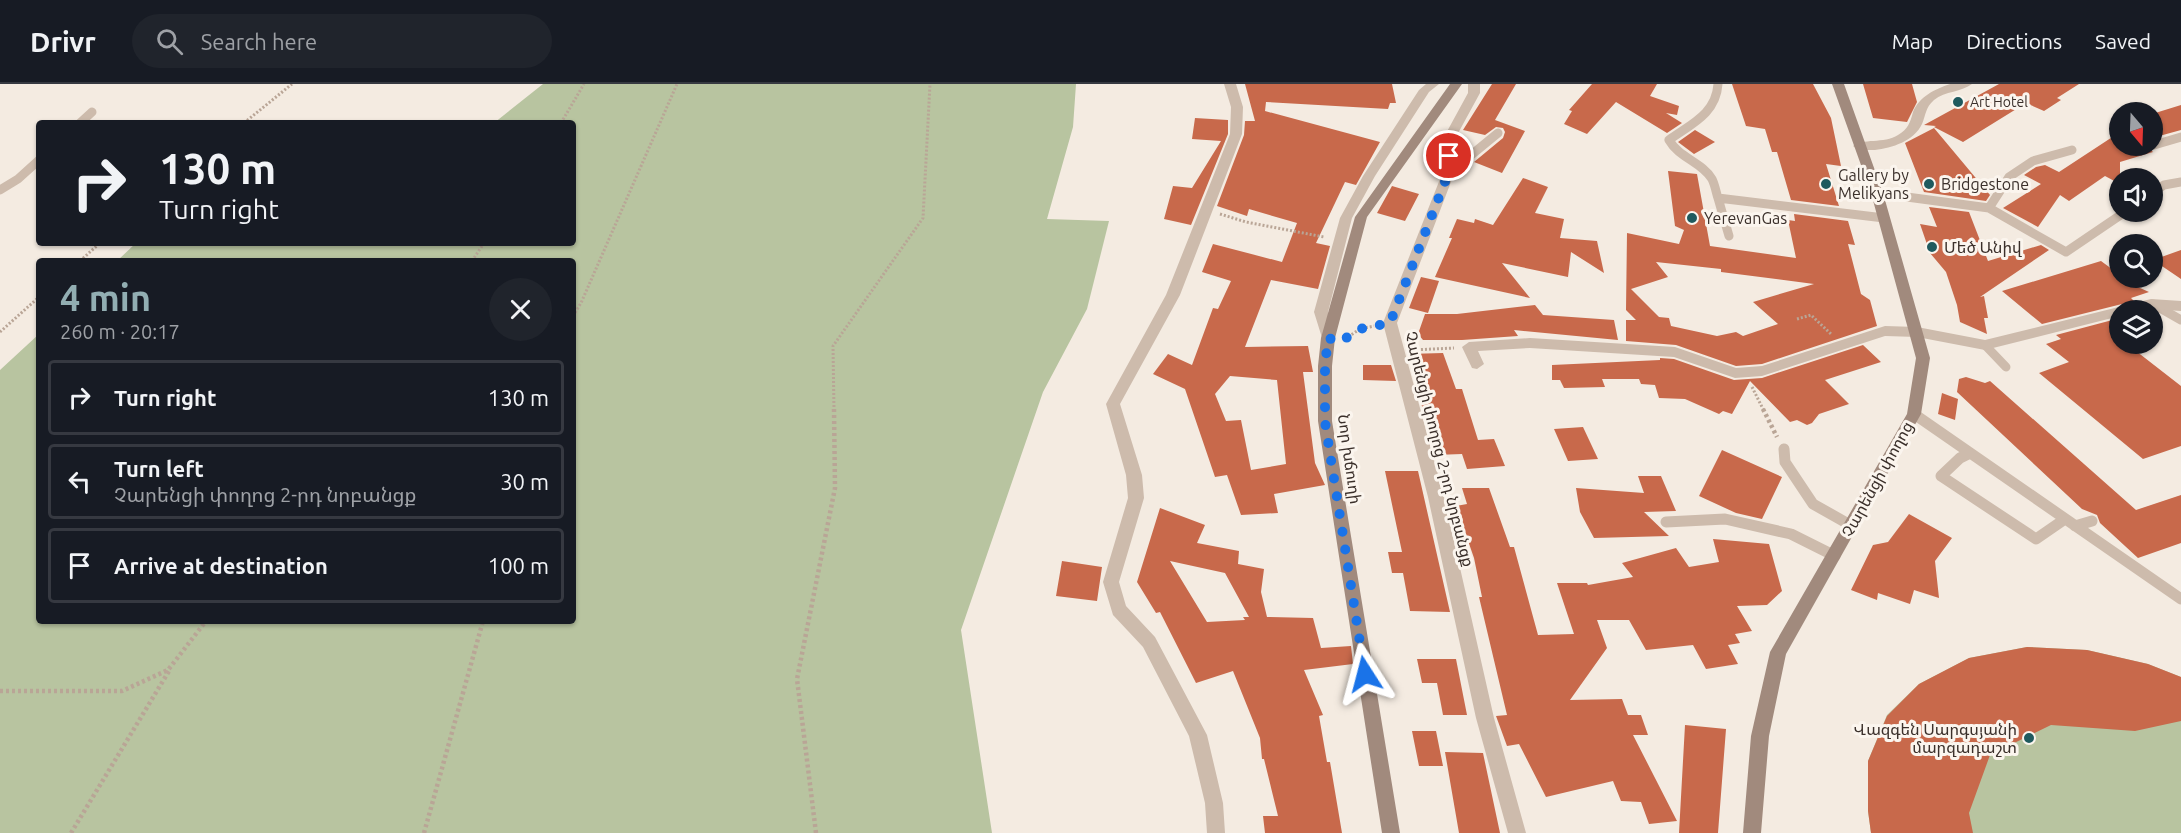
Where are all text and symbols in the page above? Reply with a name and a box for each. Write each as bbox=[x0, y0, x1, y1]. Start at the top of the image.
search box bbox=[132, 14, 552, 68]
icon: search bbox=[153, 25, 186, 58]
text: Drivr bbox=[30, 26, 96, 57]
text: Search here bbox=[201, 29, 317, 54]
text: Map bbox=[1892, 29, 1933, 53]
text: Directions bbox=[1966, 29, 2062, 53]
text: Saved bbox=[2095, 29, 2151, 53]
place label: Art Hotel bbox=[1970, 94, 2028, 110]
marker: Art Hotel bbox=[1951, 95, 1965, 109]
north arrow bbox=[2109, 102, 2163, 156]
map controls bbox=[2109, 102, 2163, 354]
pin bbox=[1423, 130, 1474, 181]
icon: arrive bbox=[1432, 139, 1465, 172]
icon: right bbox=[60, 144, 138, 222]
text: 130 m bbox=[159, 145, 276, 192]
place label: Gallery by Melikyans bbox=[1838, 166, 1909, 202]
button: sound bbox=[2109, 168, 2163, 222]
place label: Bridgestone bbox=[1941, 175, 2029, 193]
marker: Gallery by Melikyans bbox=[1819, 177, 1833, 191]
marker: Bridgestone bbox=[1922, 177, 1936, 191]
text: Turn right bbox=[159, 194, 279, 224]
place label: YerevanGas bbox=[1704, 209, 1787, 227]
marker: YerevanGas bbox=[1685, 211, 1699, 225]
button: search bbox=[2109, 234, 2163, 288]
place label: Մեծ Անիվ bbox=[1944, 238, 2022, 257]
marker: Մեծ Անիվ bbox=[1925, 240, 1939, 254]
text: 4 min bbox=[60, 277, 151, 318]
button: close bbox=[489, 278, 552, 341]
button: layers bbox=[2109, 300, 2163, 354]
text: 260 m · 20:17 bbox=[60, 320, 180, 343]
street label: Չարենցի փողոց 2-րդ նրբանցք bbox=[1401, 329, 1478, 569]
icon: right bbox=[63, 381, 96, 414]
text: Turn right bbox=[114, 385, 216, 410]
text: 130 m bbox=[488, 385, 549, 410]
street label: Նոր խճուղի bbox=[1334, 413, 1365, 505]
street label: Չարենցի փողոց bbox=[1838, 418, 1917, 540]
text: Turn left bbox=[114, 456, 204, 481]
icon: left bbox=[63, 465, 96, 498]
text: 30 m bbox=[500, 469, 549, 494]
text: Չարենցի փողոց 2-րդ նրբանցք bbox=[114, 483, 417, 506]
icon: arrive bbox=[63, 549, 96, 582]
text: Arrive at destination bbox=[114, 553, 328, 578]
text: 100 m bbox=[488, 553, 549, 578]
position arrow bbox=[1333, 642, 1397, 706]
place label: Վազգեն Սարգսյանի մարզադաշտ bbox=[1854, 720, 2017, 757]
marker: Վազգեն Սարգսյանի մարզադաշտ bbox=[2022, 731, 2036, 745]

